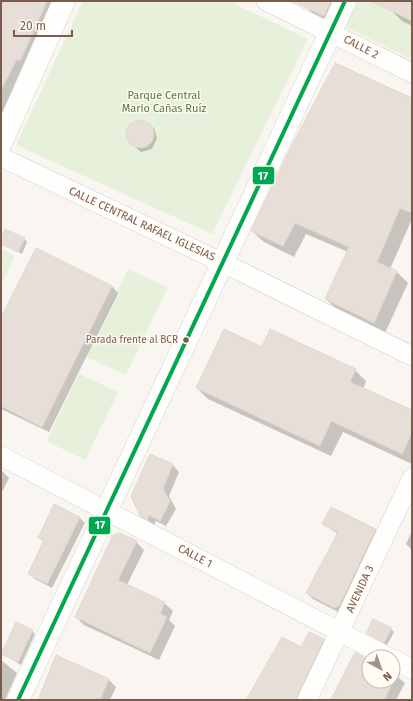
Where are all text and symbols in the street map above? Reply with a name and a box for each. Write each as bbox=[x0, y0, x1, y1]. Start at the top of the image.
scale bar bbox=[14, 12, 72, 38]
text: 20 m bbox=[20, 19, 46, 33]
street label: CALLE 2 bbox=[341, 33, 381, 61]
park label: Parque Central Mario Cañas Ruíz bbox=[122, 89, 206, 115]
line badge: 17 bbox=[252, 166, 275, 185]
text: 17 bbox=[258, 170, 268, 183]
street label: CALLE CENTRAL RAFAEL IGLESIAS bbox=[67, 184, 217, 264]
place label: Parada frente al BCR bbox=[86, 334, 178, 346]
marker: Parada frente al BCR bbox=[181, 335, 191, 345]
line badge: 17 bbox=[88, 516, 111, 535]
text: 17 bbox=[95, 519, 105, 532]
street label: CALLE 1 bbox=[176, 542, 214, 570]
street label: AVENIDA 3 bbox=[343, 563, 377, 615]
north arrow bbox=[361, 649, 401, 689]
text: N bbox=[380, 669, 394, 684]

